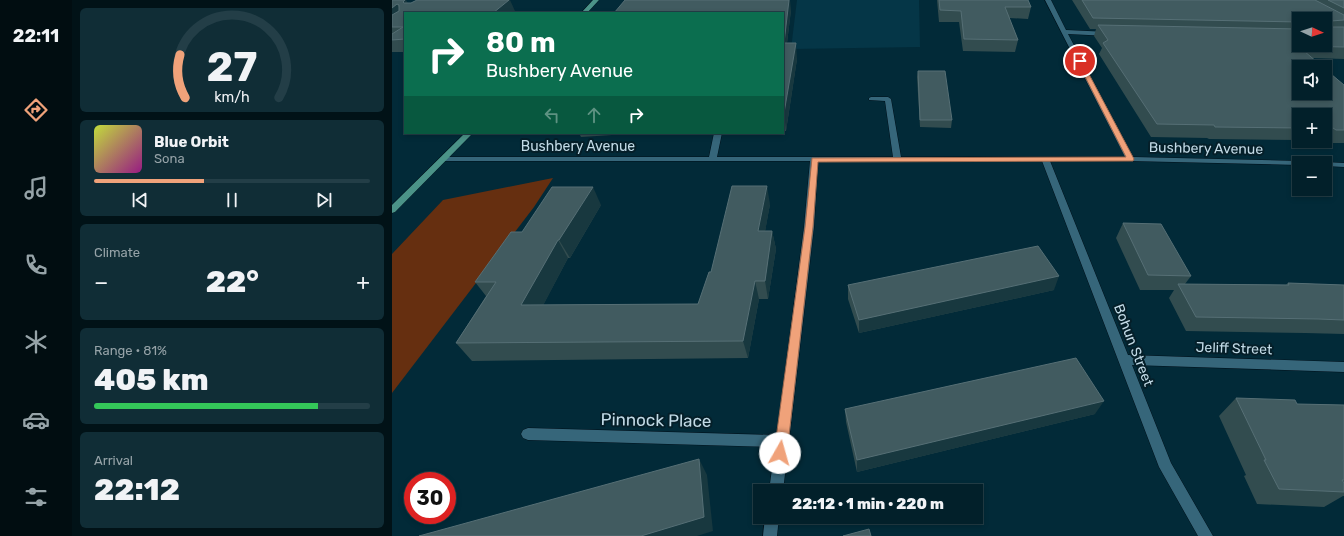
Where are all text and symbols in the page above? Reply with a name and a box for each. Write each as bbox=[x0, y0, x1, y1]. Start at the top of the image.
north arrow bbox=[1292, 12, 1332, 52]
map controls bbox=[1292, 12, 1332, 196]
text: 22:11 bbox=[13, 25, 59, 47]
text: 80 m bbox=[486, 26, 556, 59]
icon: right bbox=[420, 28, 472, 80]
text: 27 bbox=[207, 42, 257, 91]
pin bbox=[1063, 44, 1097, 78]
icon: arrive bbox=[1069, 50, 1091, 72]
text: Bushbery Avenue bbox=[486, 60, 633, 82]
button: sound bbox=[1292, 60, 1332, 100]
text: km/h bbox=[214, 89, 250, 106]
icon: directions bbox=[22, 96, 50, 124]
icon: left bbox=[541, 104, 563, 126]
icon: ahead bbox=[583, 104, 605, 126]
icon: right bbox=[625, 104, 647, 126]
button: + bbox=[1292, 108, 1332, 148]
text: Blue Orbit bbox=[154, 133, 229, 151]
street label: Bushbery Avenue bbox=[521, 138, 635, 155]
street label: Bushbery Avenue bbox=[1149, 139, 1263, 158]
text: Sona bbox=[154, 151, 185, 166]
button: − bbox=[1292, 156, 1332, 196]
icon: music bbox=[22, 174, 50, 202]
icon: previous bbox=[129, 189, 151, 211]
icon: pause bbox=[221, 189, 243, 211]
icon: next bbox=[313, 189, 335, 211]
text: Climate bbox=[94, 245, 140, 260]
icon: phone bbox=[22, 251, 50, 279]
text: 22° bbox=[206, 264, 259, 300]
text: − bbox=[94, 269, 108, 296]
text: + bbox=[356, 269, 370, 296]
street label: Bohun Street bbox=[1110, 302, 1157, 389]
icon: climate bbox=[22, 328, 50, 356]
street label: Jeliff Street bbox=[1195, 339, 1273, 358]
text: Range · 81% bbox=[94, 343, 167, 358]
text: 405 km bbox=[94, 362, 209, 398]
icon: car bbox=[22, 406, 50, 434]
street label: Pinnock Place bbox=[600, 409, 712, 431]
position arrow bbox=[759, 432, 801, 474]
text: Arrival bbox=[94, 453, 133, 468]
text: 22:12 bbox=[94, 472, 180, 508]
speed limit sign: 30 bbox=[404, 472, 456, 524]
icon: filters bbox=[22, 483, 50, 511]
text: 22:12 · 1 min · 220 m bbox=[792, 495, 944, 513]

